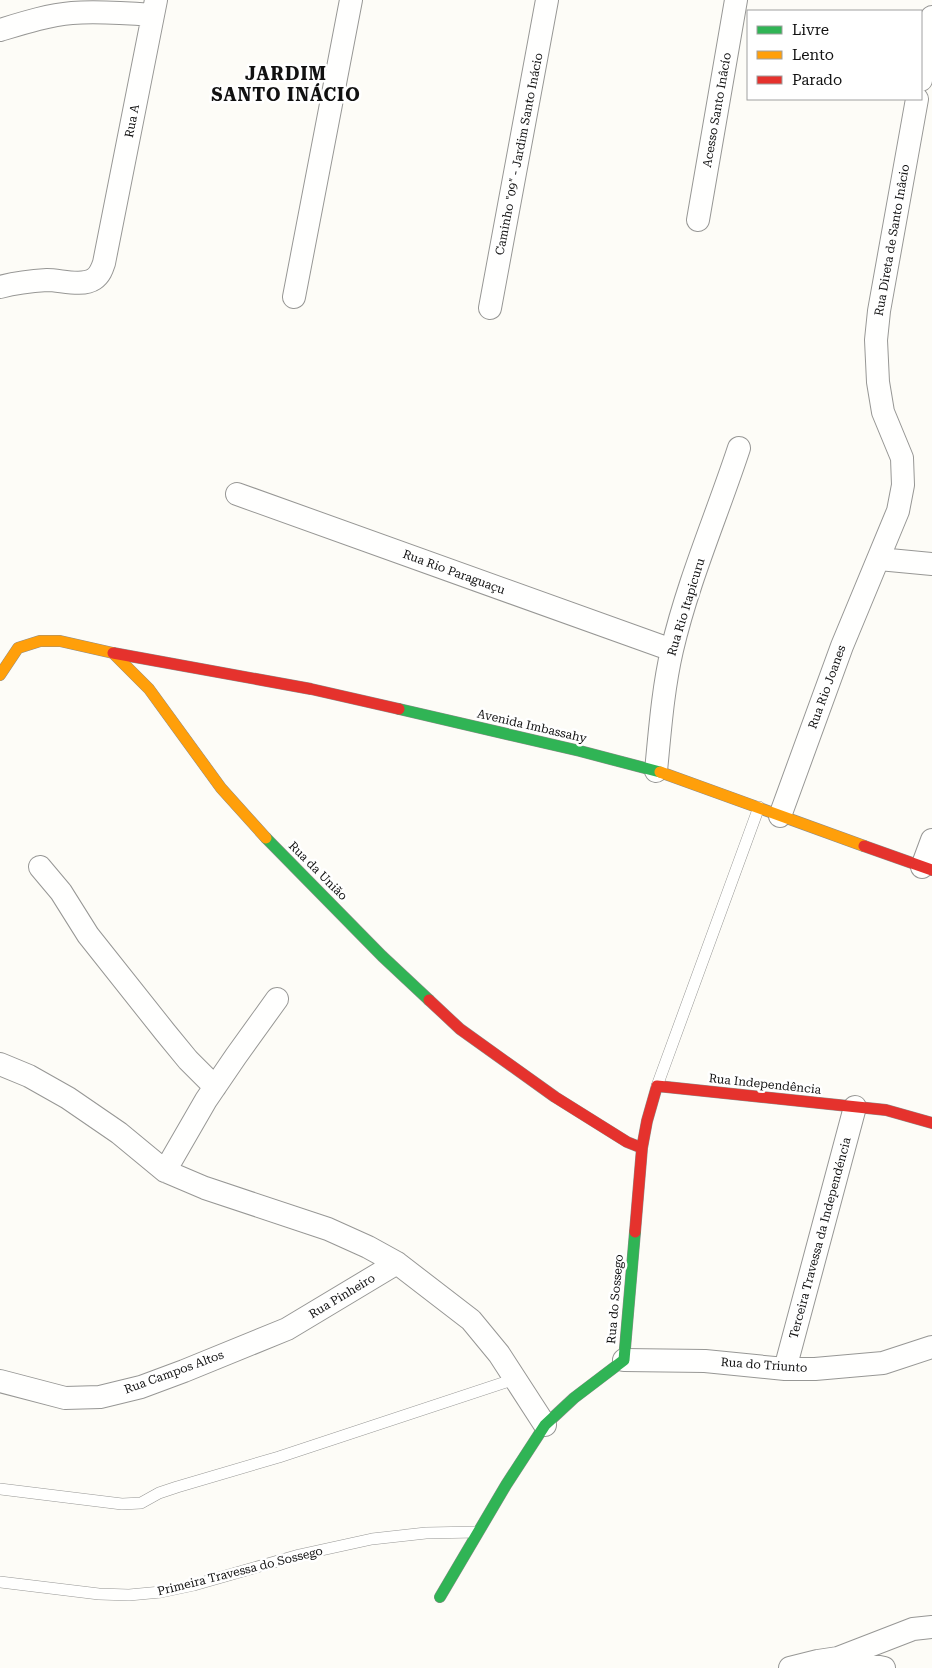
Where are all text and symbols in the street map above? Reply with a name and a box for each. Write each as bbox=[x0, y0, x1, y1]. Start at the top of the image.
legend bbox=[747, 10, 922, 100]
text: Livre bbox=[792, 21, 829, 39]
text: Lento bbox=[792, 46, 834, 64]
street label: Acesso Santo Inâcío bbox=[700, 51, 734, 169]
street label: Caminho "09" - Jardim Santo Inácio bbox=[492, 52, 546, 256]
district label: JARDIM SANTO INÁCIO bbox=[211, 63, 361, 105]
text: Parado bbox=[792, 71, 842, 89]
street label: Rua A bbox=[122, 103, 142, 139]
street label: Rua Direta de Santo Inâcio bbox=[872, 163, 912, 317]
street label: Rua Rio Paraguaçu bbox=[401, 547, 508, 597]
street label: Rua Rio Itapicuru bbox=[664, 556, 708, 658]
street label: Rua Rio Joanes bbox=[805, 643, 849, 731]
street label: Avenida Imbassahy bbox=[476, 707, 589, 746]
street label: Rua da União bbox=[286, 839, 350, 903]
street label: Rua Independência bbox=[708, 1071, 822, 1097]
street label: Terceira Travessa da Independéncia bbox=[786, 1135, 854, 1340]
street label: Rua do Sossego bbox=[604, 1254, 626, 1344]
street label: Rua Pinheiro bbox=[306, 1271, 378, 1321]
street label: Rua Campos Altos bbox=[122, 1347, 226, 1397]
street label: Rua do Triunto bbox=[720, 1355, 808, 1375]
street label: Primeira Travessa do Sossego bbox=[156, 1544, 324, 1598]

